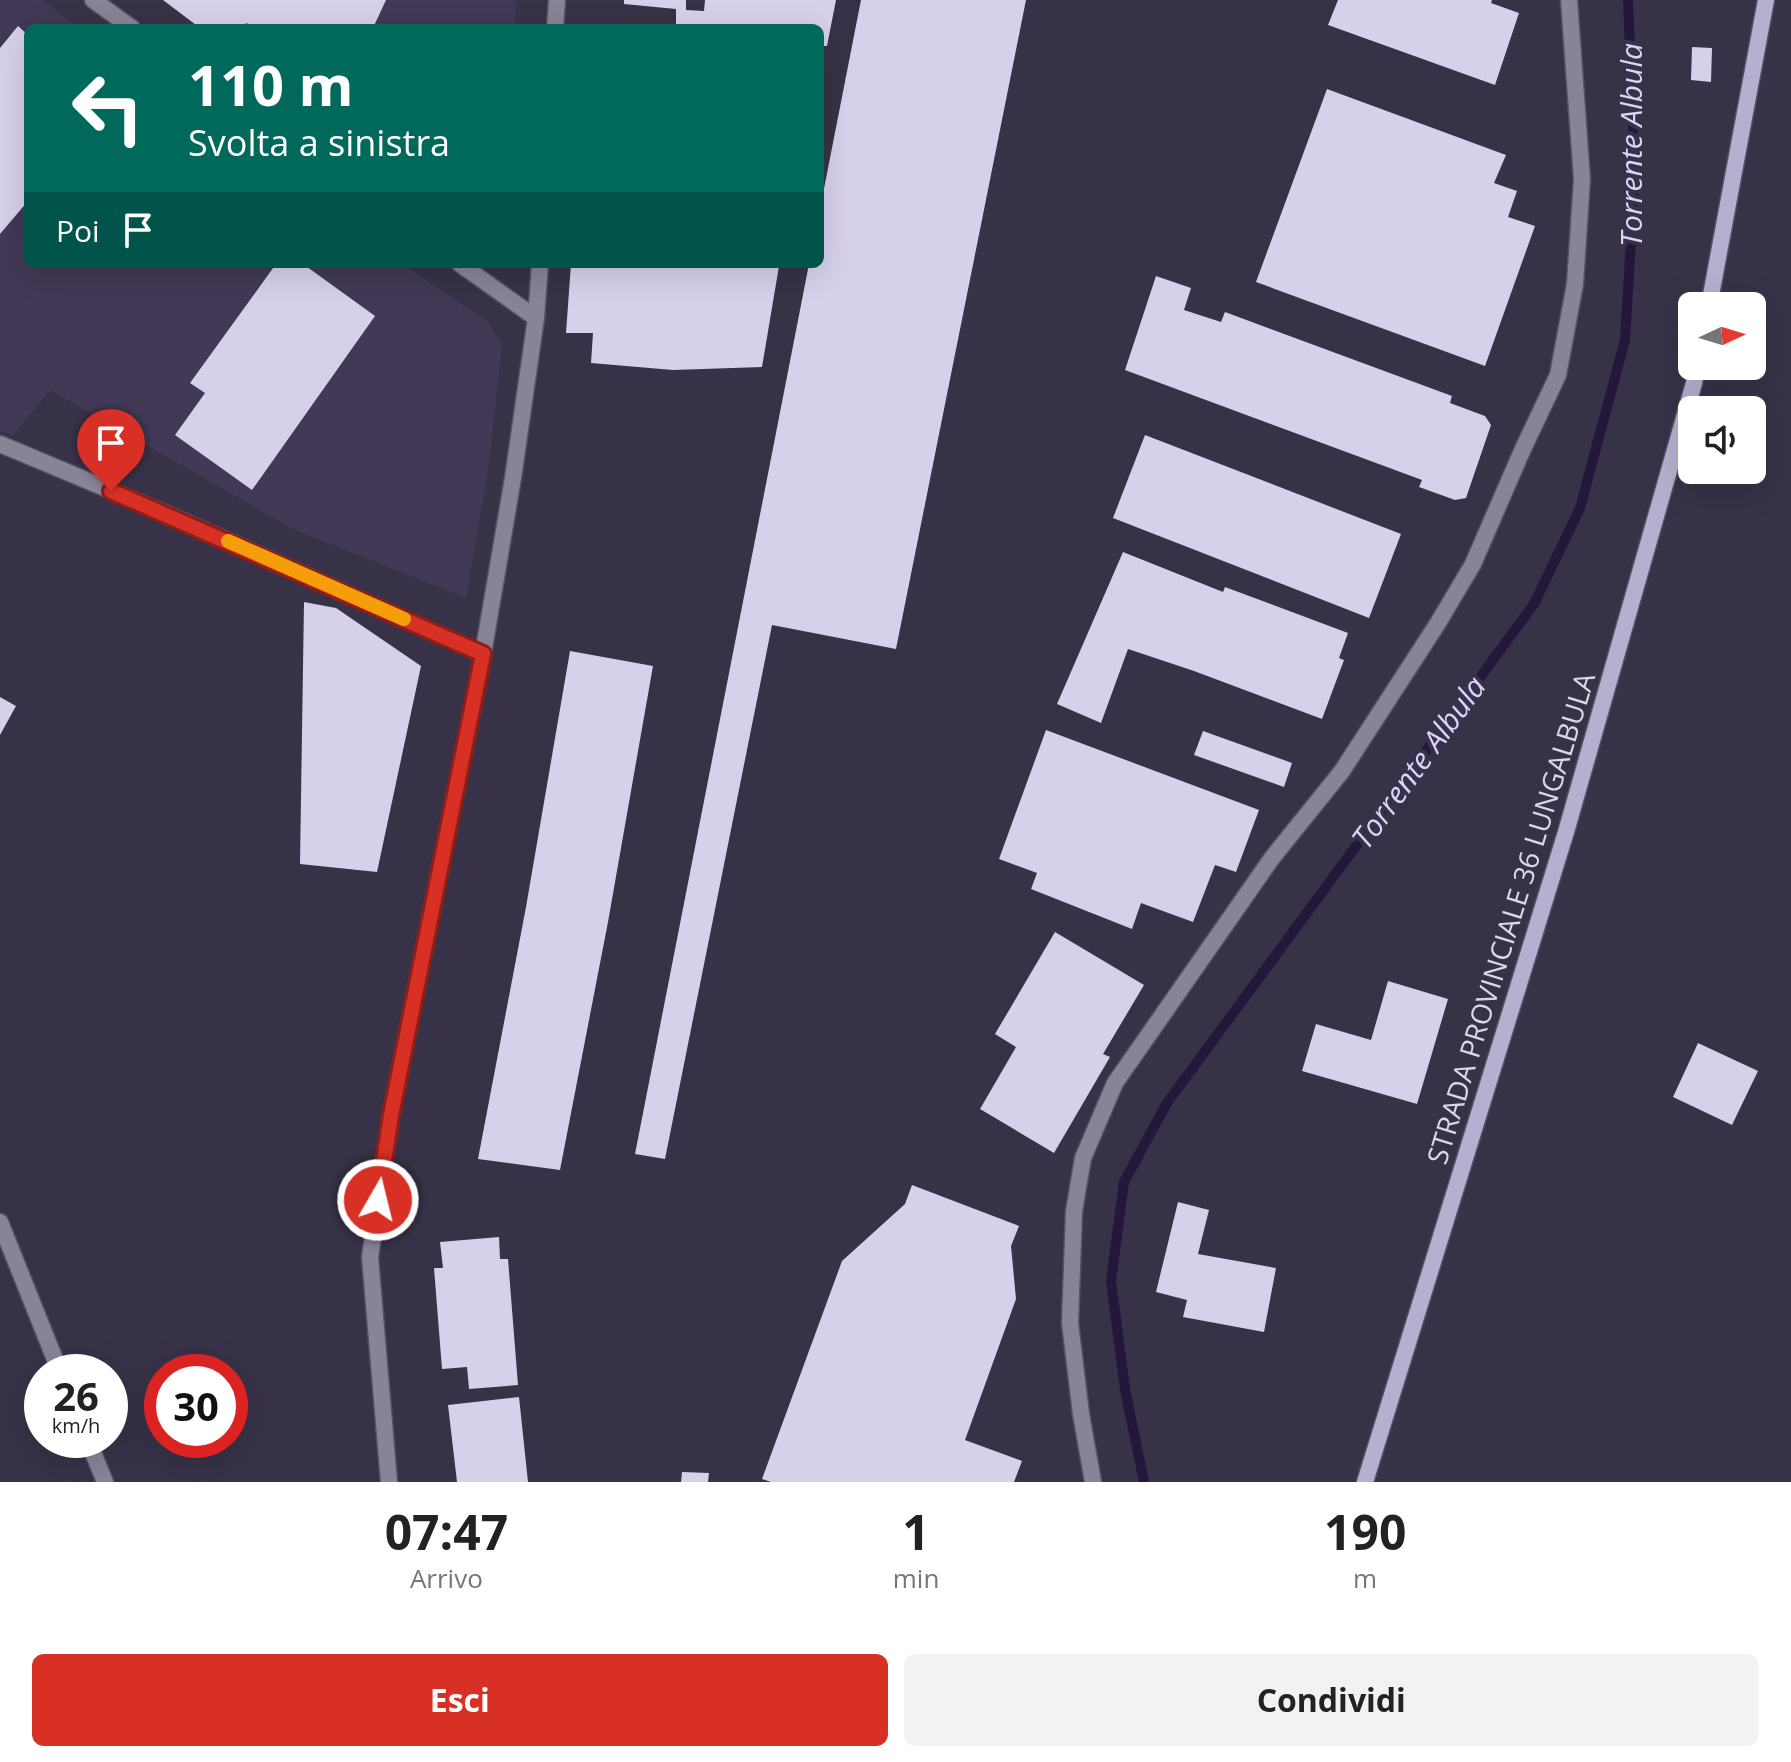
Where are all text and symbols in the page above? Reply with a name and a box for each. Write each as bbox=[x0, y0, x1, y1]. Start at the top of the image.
water label: Torrente Albula bbox=[1610, 43, 1651, 247]
text: 110 m bbox=[188, 46, 354, 122]
icon: left bbox=[56, 56, 160, 160]
text: Svolta a sinistra bbox=[188, 118, 450, 167]
icon: arrive bbox=[116, 208, 160, 252]
text: Poi bbox=[56, 210, 100, 251]
north arrow bbox=[1678, 292, 1766, 380]
map controls bbox=[1678, 292, 1766, 484]
button: sound bbox=[1678, 396, 1766, 484]
pin bbox=[77, 409, 145, 491]
icon: arrive bbox=[89, 421, 133, 465]
water label: Torrente Albula bbox=[1341, 667, 1495, 857]
street label: STRADA PROVINCIALE 36 LUNGALBULA bbox=[1417, 667, 1603, 1168]
position arrow bbox=[336, 1158, 420, 1242]
speed limit sign: 30 bbox=[144, 1354, 248, 1458]
text: 26 bbox=[53, 1368, 99, 1423]
text: km/h bbox=[52, 1412, 100, 1439]
text: 07:47 bbox=[385, 1499, 508, 1564]
text: 1 bbox=[902, 1499, 930, 1564]
text: 190 bbox=[1324, 1499, 1406, 1564]
text: Arrivo bbox=[410, 1560, 483, 1596]
text: min bbox=[893, 1560, 939, 1596]
text: m bbox=[1353, 1560, 1377, 1596]
button: Esci bbox=[32, 1654, 888, 1746]
button: Condividi bbox=[904, 1654, 1759, 1746]

